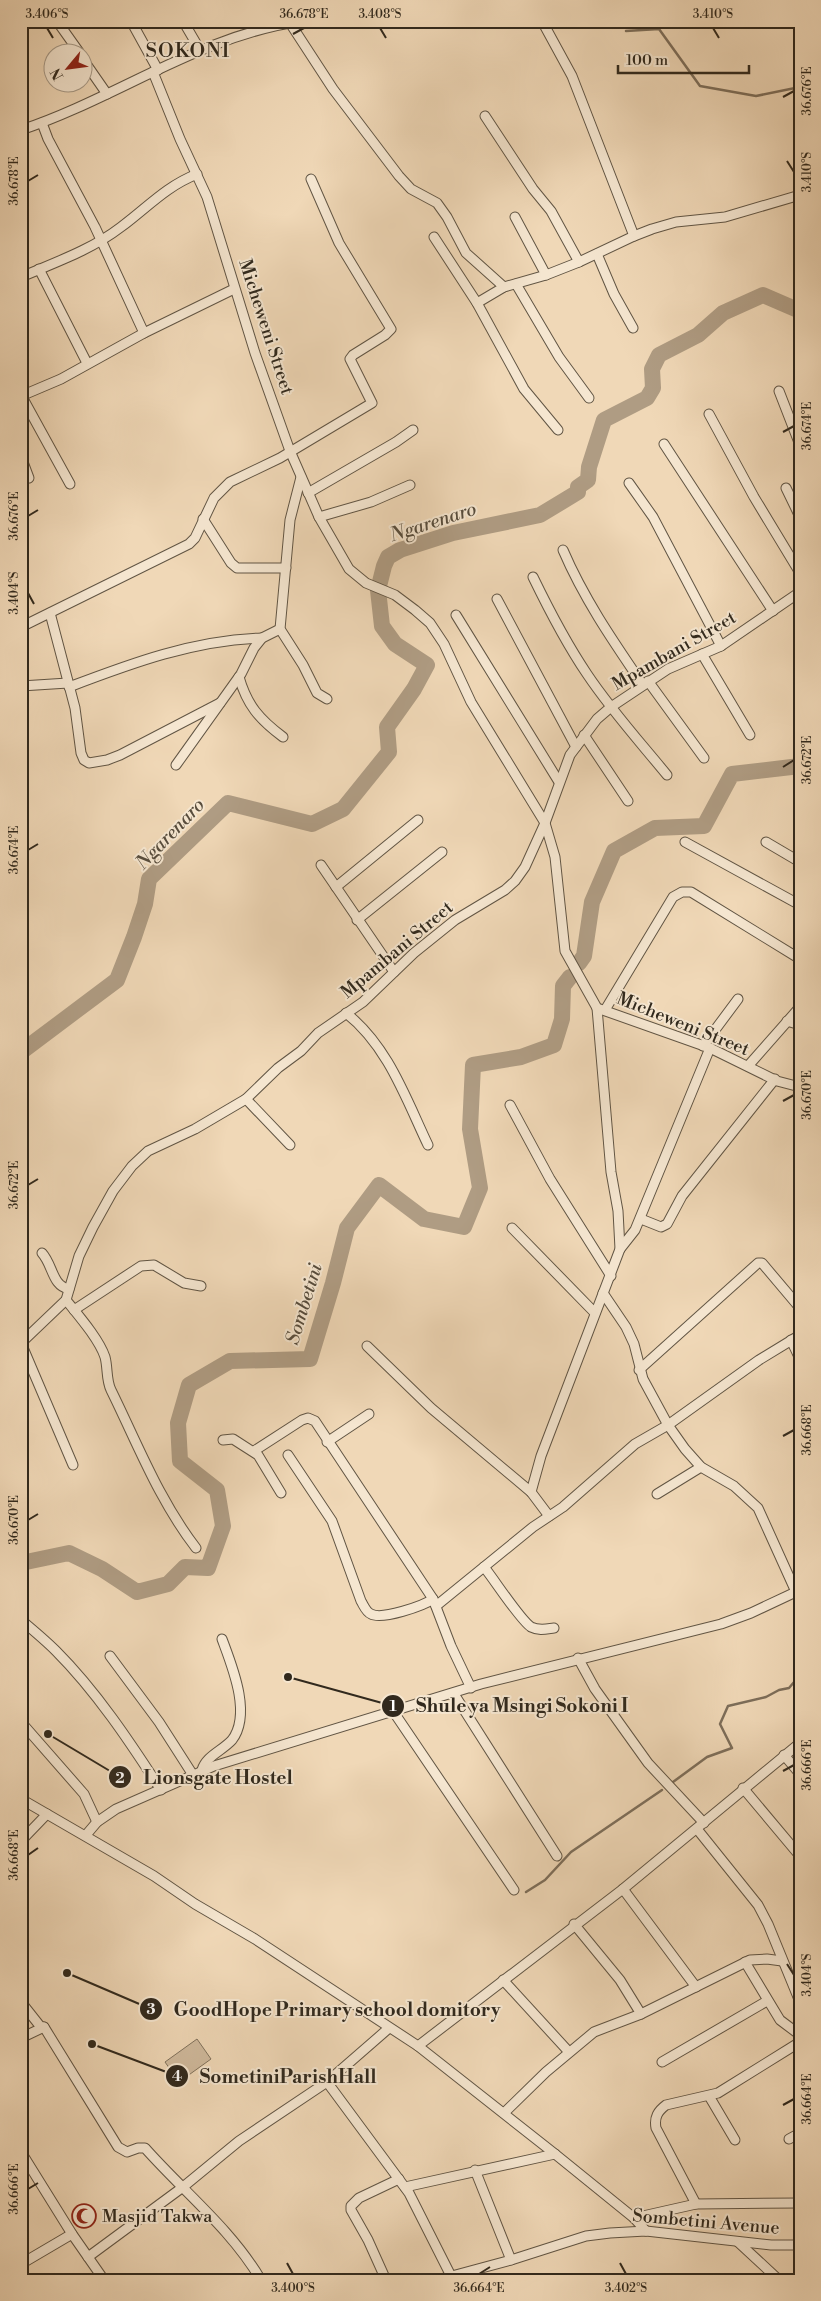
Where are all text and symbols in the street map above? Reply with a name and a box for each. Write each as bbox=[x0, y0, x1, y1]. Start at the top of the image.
text: 3.406°S bbox=[26, 7, 69, 22]
text: 36.678°E bbox=[279, 7, 329, 22]
text: 3.408°S bbox=[358, 7, 402, 22]
text: 3.410°S bbox=[693, 7, 733, 22]
district label: SOKONI bbox=[146, 39, 230, 64]
north arrow bbox=[42, 42, 92, 92]
scale bar bbox=[618, 42, 750, 74]
text: 100 m bbox=[626, 51, 668, 70]
text: N bbox=[47, 65, 68, 83]
text: 36.676°E bbox=[800, 67, 815, 115]
text: 3.410°S bbox=[800, 152, 815, 192]
text: 36.678°E bbox=[7, 156, 22, 206]
street label: Micheweni Street bbox=[233, 256, 299, 398]
text: 36.674°E bbox=[800, 402, 815, 450]
text: 36.676°E bbox=[7, 492, 22, 540]
water label: Ngarenaro bbox=[386, 497, 479, 548]
text: 3.404°S bbox=[7, 571, 22, 614]
street label: Mpambani Street bbox=[608, 606, 741, 696]
text: 36.672°E bbox=[800, 736, 815, 784]
water label: Ngarenaro bbox=[130, 793, 210, 875]
text: 36.674°E bbox=[7, 826, 22, 874]
street label: Mpambani Street bbox=[336, 896, 458, 1004]
street label: Micheweni Street bbox=[613, 987, 753, 1061]
text: 36.670°E bbox=[800, 1070, 815, 1120]
text: 36.672°E bbox=[7, 1161, 22, 1209]
water label: Sombetini bbox=[280, 1260, 328, 1348]
text: 36.668°E bbox=[800, 1404, 815, 1456]
text: 36.670°E bbox=[7, 1495, 22, 1545]
callout: Shule ya Msingi Sokoni I bbox=[381, 1689, 639, 1723]
text: Shule ya Msingi Sokoni I bbox=[416, 1694, 629, 1718]
text: 1 bbox=[389, 1697, 397, 1716]
text: 36.666°E bbox=[800, 1739, 815, 1791]
callout: Lionsgate Hostel bbox=[108, 1760, 303, 1794]
text: Lionsgate Hostel bbox=[143, 1766, 293, 1790]
text: 2 bbox=[115, 1769, 125, 1788]
text: 36.668°E bbox=[7, 1829, 22, 1881]
text: 3.404°S bbox=[800, 1953, 815, 1996]
callout: GoodHope Primary school domitory bbox=[138, 1992, 511, 2026]
text: GoodHope Primary school domitory bbox=[173, 1998, 501, 2022]
text: 3 bbox=[146, 2000, 156, 2019]
callout: SometiniParishHall bbox=[165, 2059, 387, 2093]
text: SometiniParishHall bbox=[199, 2065, 377, 2089]
text: 4 bbox=[172, 2067, 182, 2086]
text: 36.664°E bbox=[800, 2073, 815, 2125]
text: 36.666°E bbox=[7, 2163, 22, 2215]
mosque icon: Masjid Takwa bbox=[71, 2203, 97, 2229]
street label: Sombetini Avenue bbox=[631, 2204, 781, 2240]
place label: Masjid Takwa bbox=[102, 2205, 213, 2228]
text: 3.400°S bbox=[271, 2281, 315, 2296]
text: 36.664°E bbox=[453, 2281, 505, 2296]
text: 3.402°S bbox=[605, 2281, 647, 2296]

